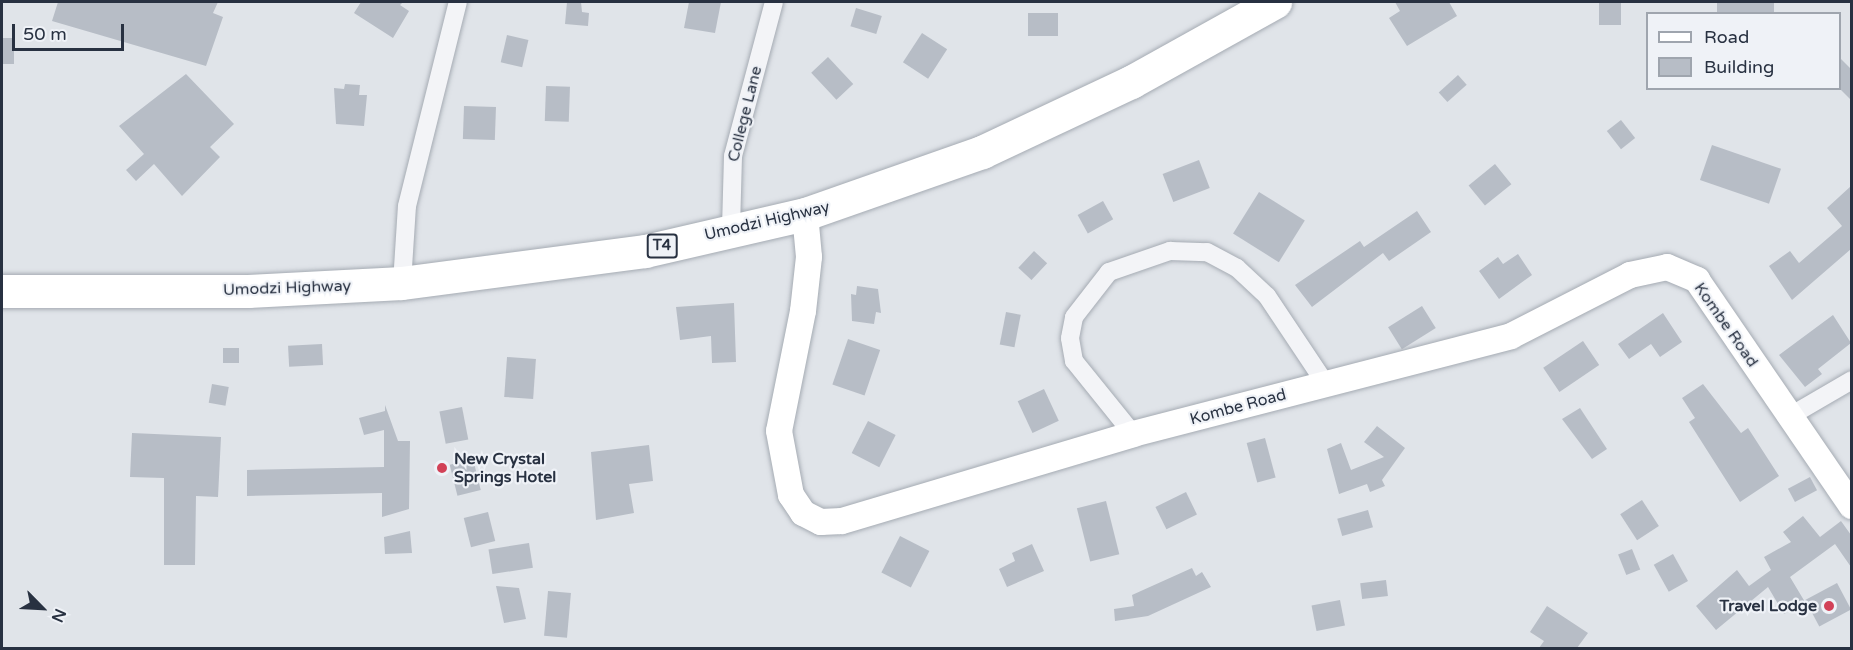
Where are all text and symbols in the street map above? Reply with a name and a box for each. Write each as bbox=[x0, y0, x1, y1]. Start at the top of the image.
scale bar bbox=[15, 12, 128, 50]
legend bbox=[1646, 12, 1841, 90]
text: 50 m bbox=[23, 23, 67, 45]
text: Road bbox=[1704, 26, 1749, 48]
text: Building bbox=[1704, 56, 1774, 78]
street label: College Lane bbox=[724, 64, 766, 164]
street label: Umodzi Highway bbox=[702, 197, 832, 245]
road number: T4 bbox=[646, 234, 678, 258]
street label: Umodzi Highway bbox=[223, 276, 351, 300]
street label: Kombe Road bbox=[1690, 279, 1762, 371]
street label: Kombe Road bbox=[1188, 385, 1288, 429]
place label: New Crystal Springs Hotel bbox=[454, 449, 556, 487]
marker: New Crystal Springs Hotel bbox=[435, 461, 449, 475]
north arrow bbox=[12, 578, 72, 638]
place label: Travel Lodge bbox=[1719, 596, 1817, 616]
marker: Travel Lodge bbox=[1822, 599, 1836, 613]
text: N bbox=[47, 605, 70, 625]

